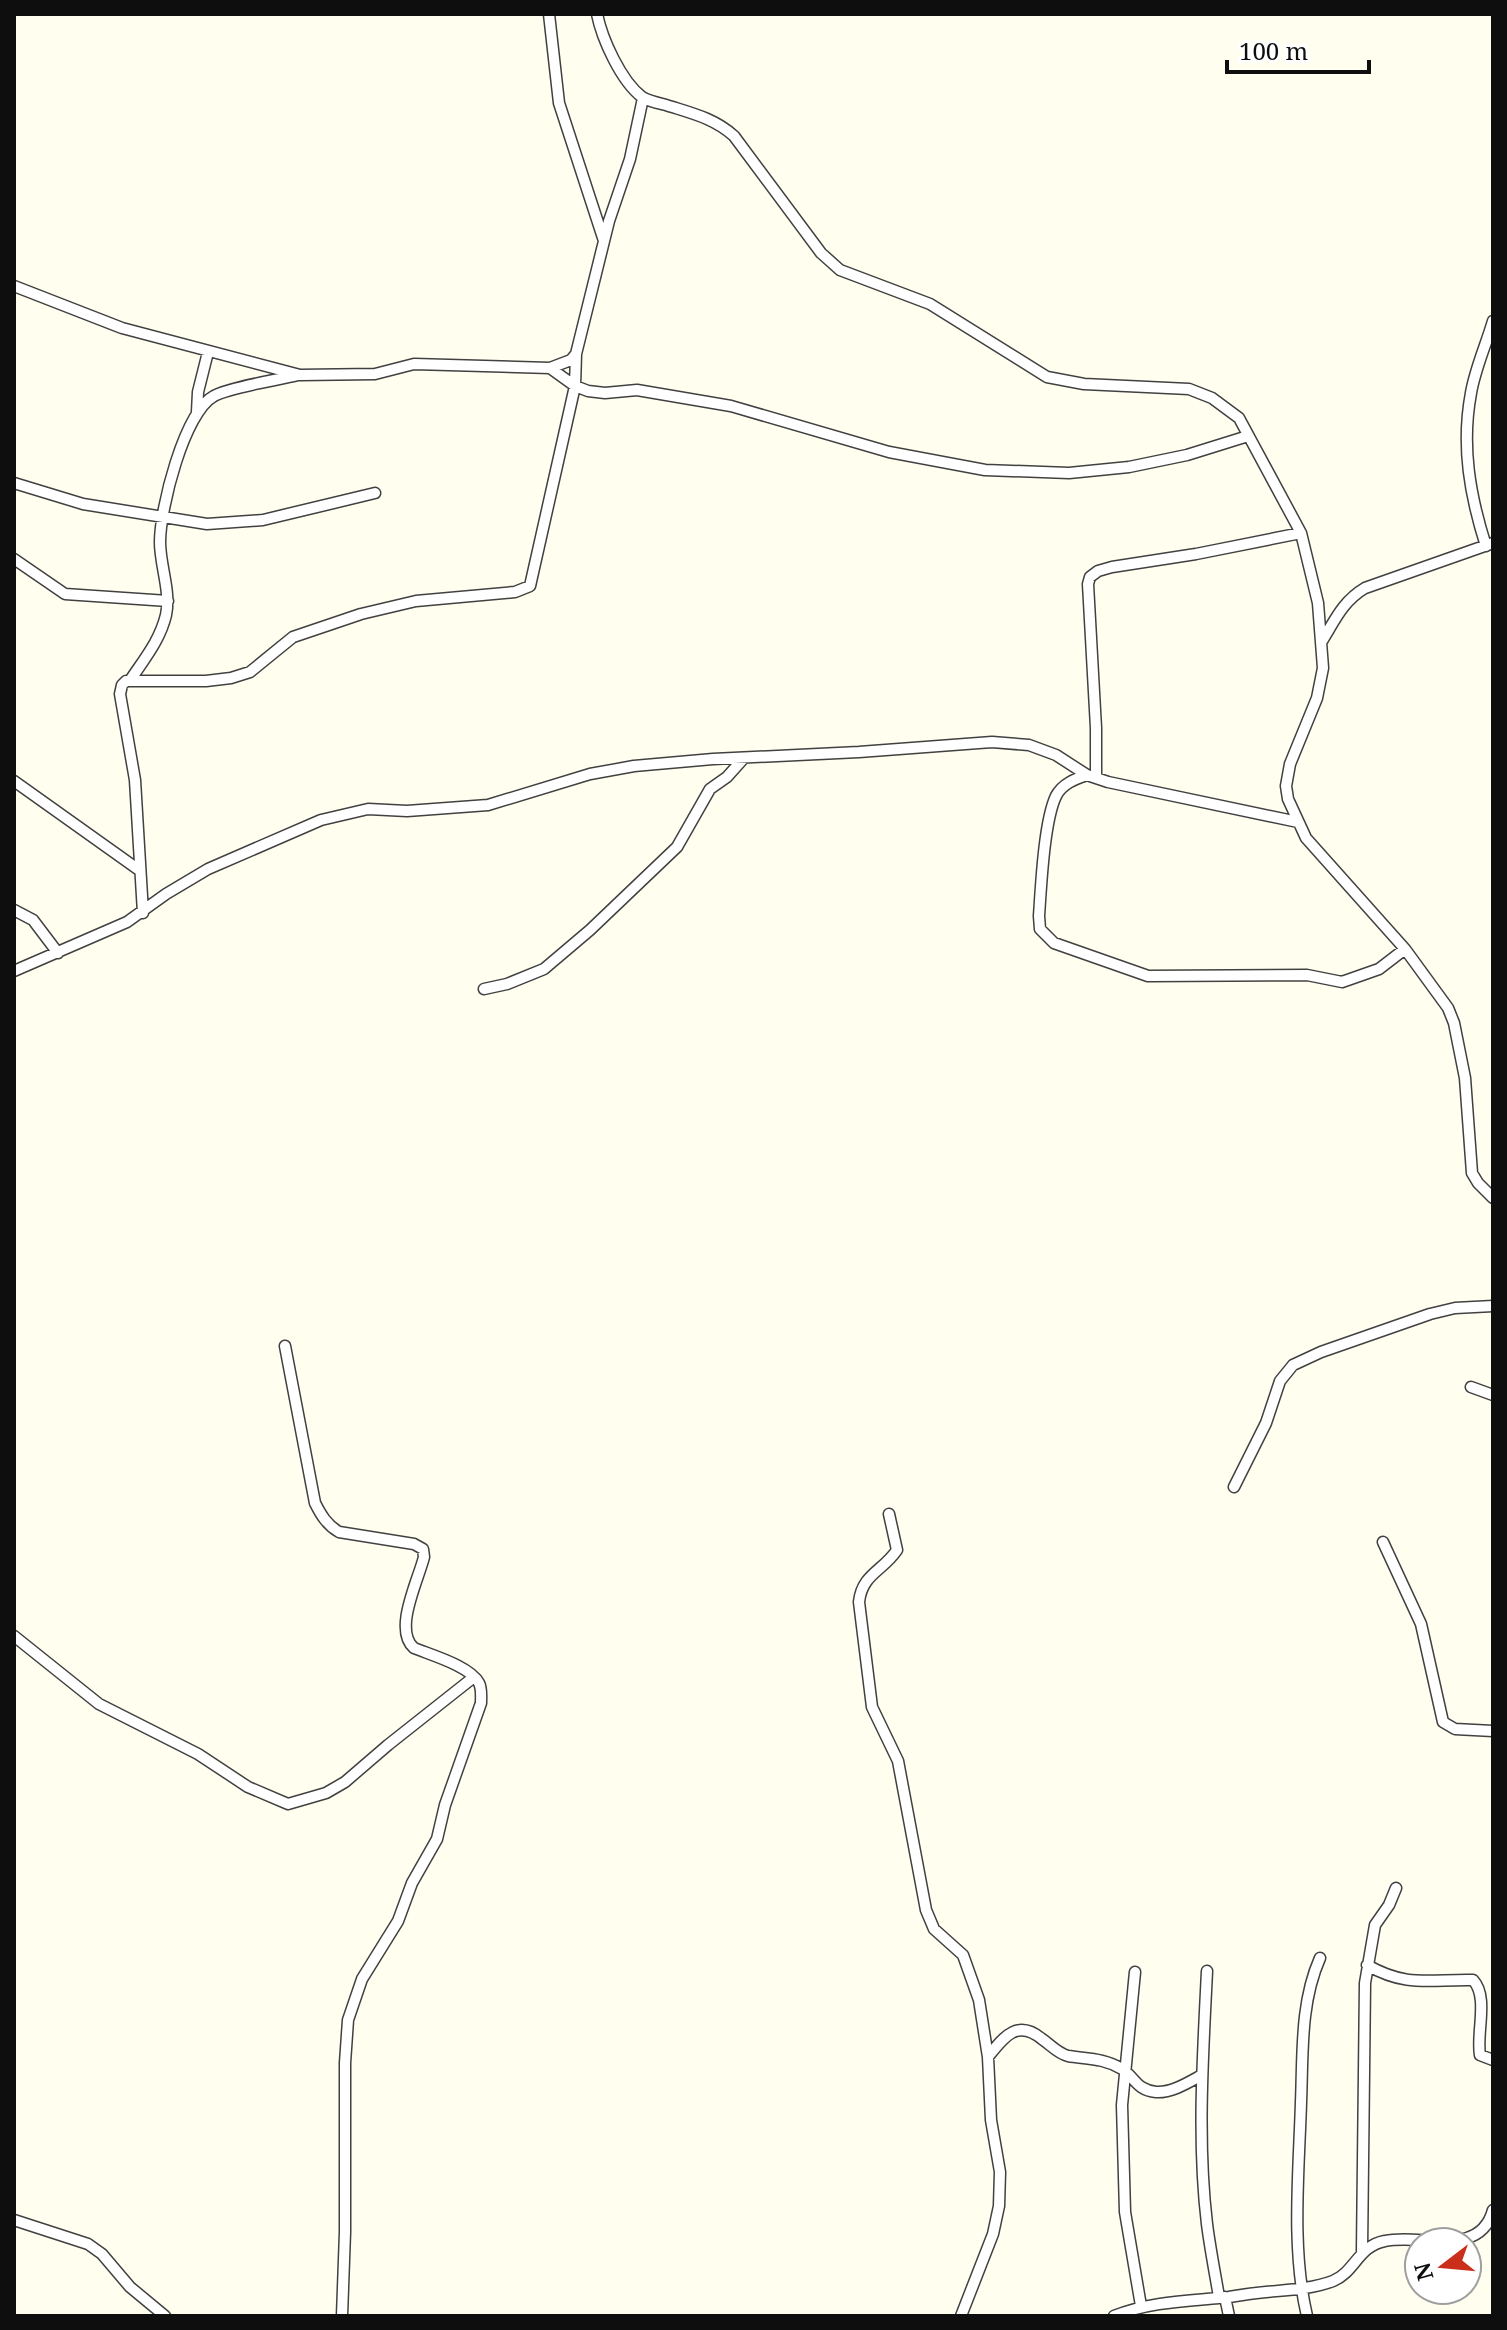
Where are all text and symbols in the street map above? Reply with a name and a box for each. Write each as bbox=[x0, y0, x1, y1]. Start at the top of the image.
scale bar bbox=[1227, 24, 1369, 74]
text: 100 m bbox=[1239, 34, 1308, 67]
north arrow bbox=[1403, 2226, 1483, 2306]
text: N bbox=[1406, 2259, 1440, 2284]

